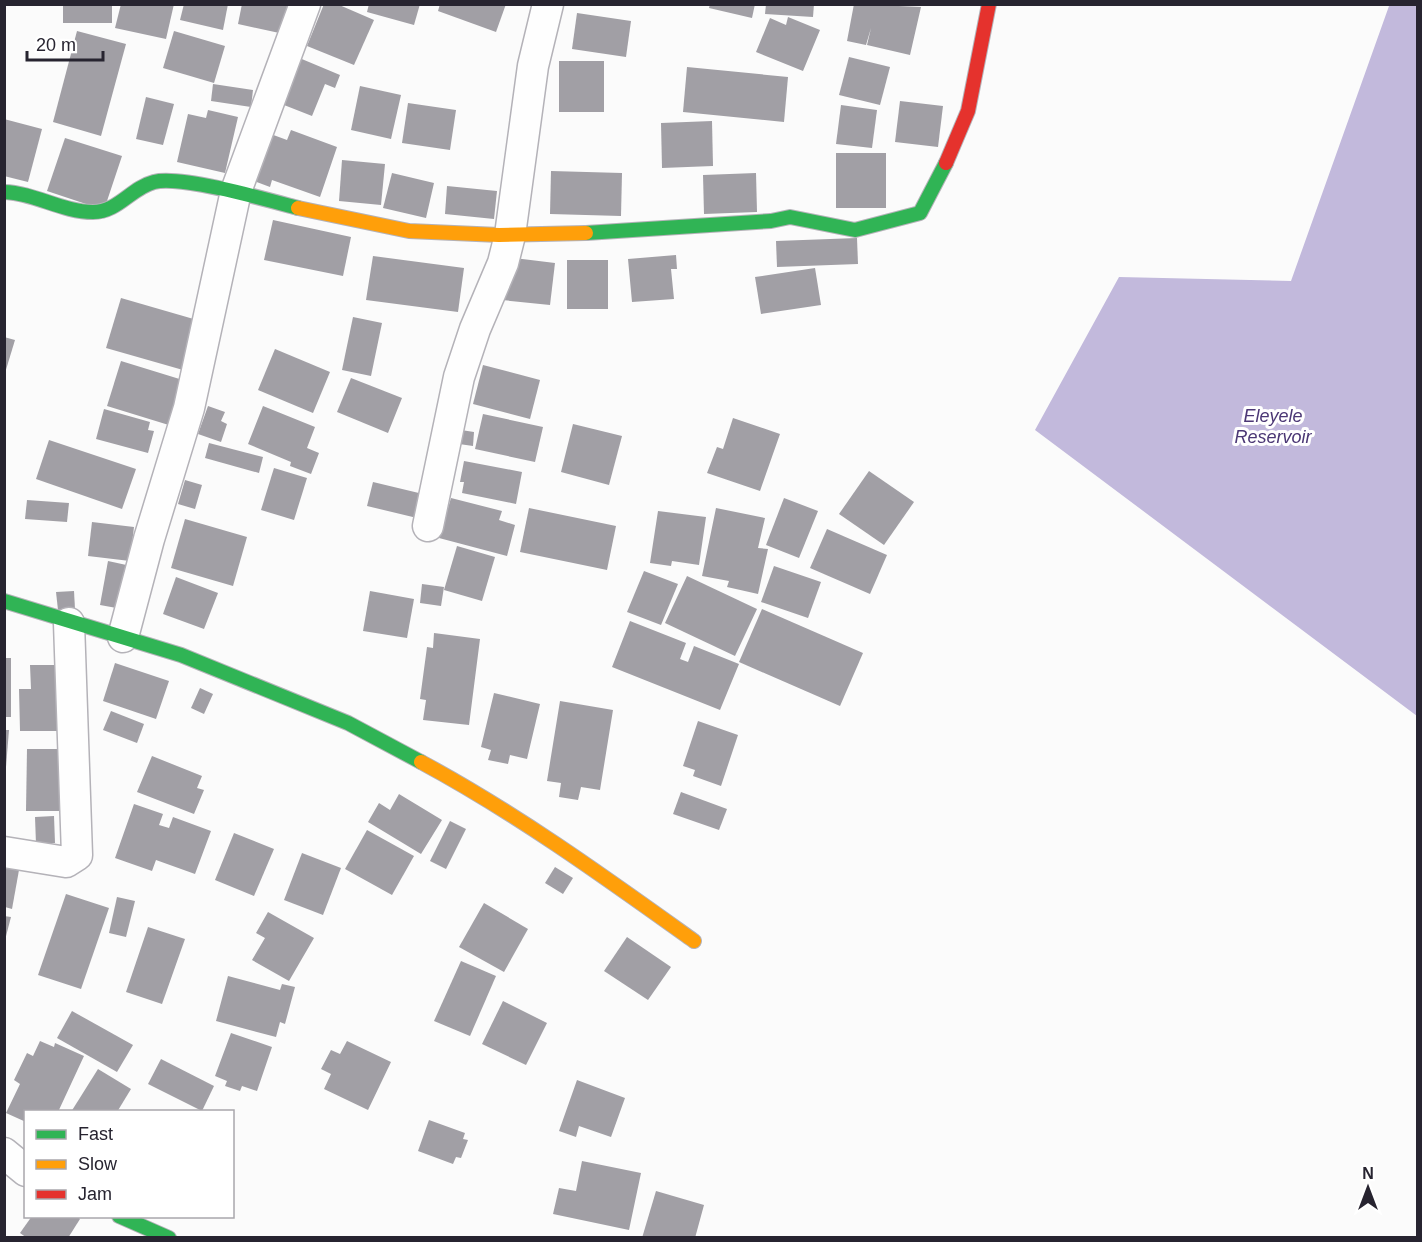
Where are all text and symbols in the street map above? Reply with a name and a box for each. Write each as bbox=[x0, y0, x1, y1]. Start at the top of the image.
scale bar bbox=[27, 24, 104, 62]
text: 20 m bbox=[36, 35, 76, 55]
water label: Eleyele Reservoir bbox=[1234, 406, 1313, 447]
legend bbox=[24, 1110, 234, 1218]
text: Fast bbox=[78, 1124, 113, 1144]
text: Slow bbox=[78, 1154, 118, 1174]
north arrow bbox=[1338, 1158, 1398, 1218]
text: N bbox=[1362, 1165, 1374, 1182]
text: Jam bbox=[78, 1184, 112, 1204]

